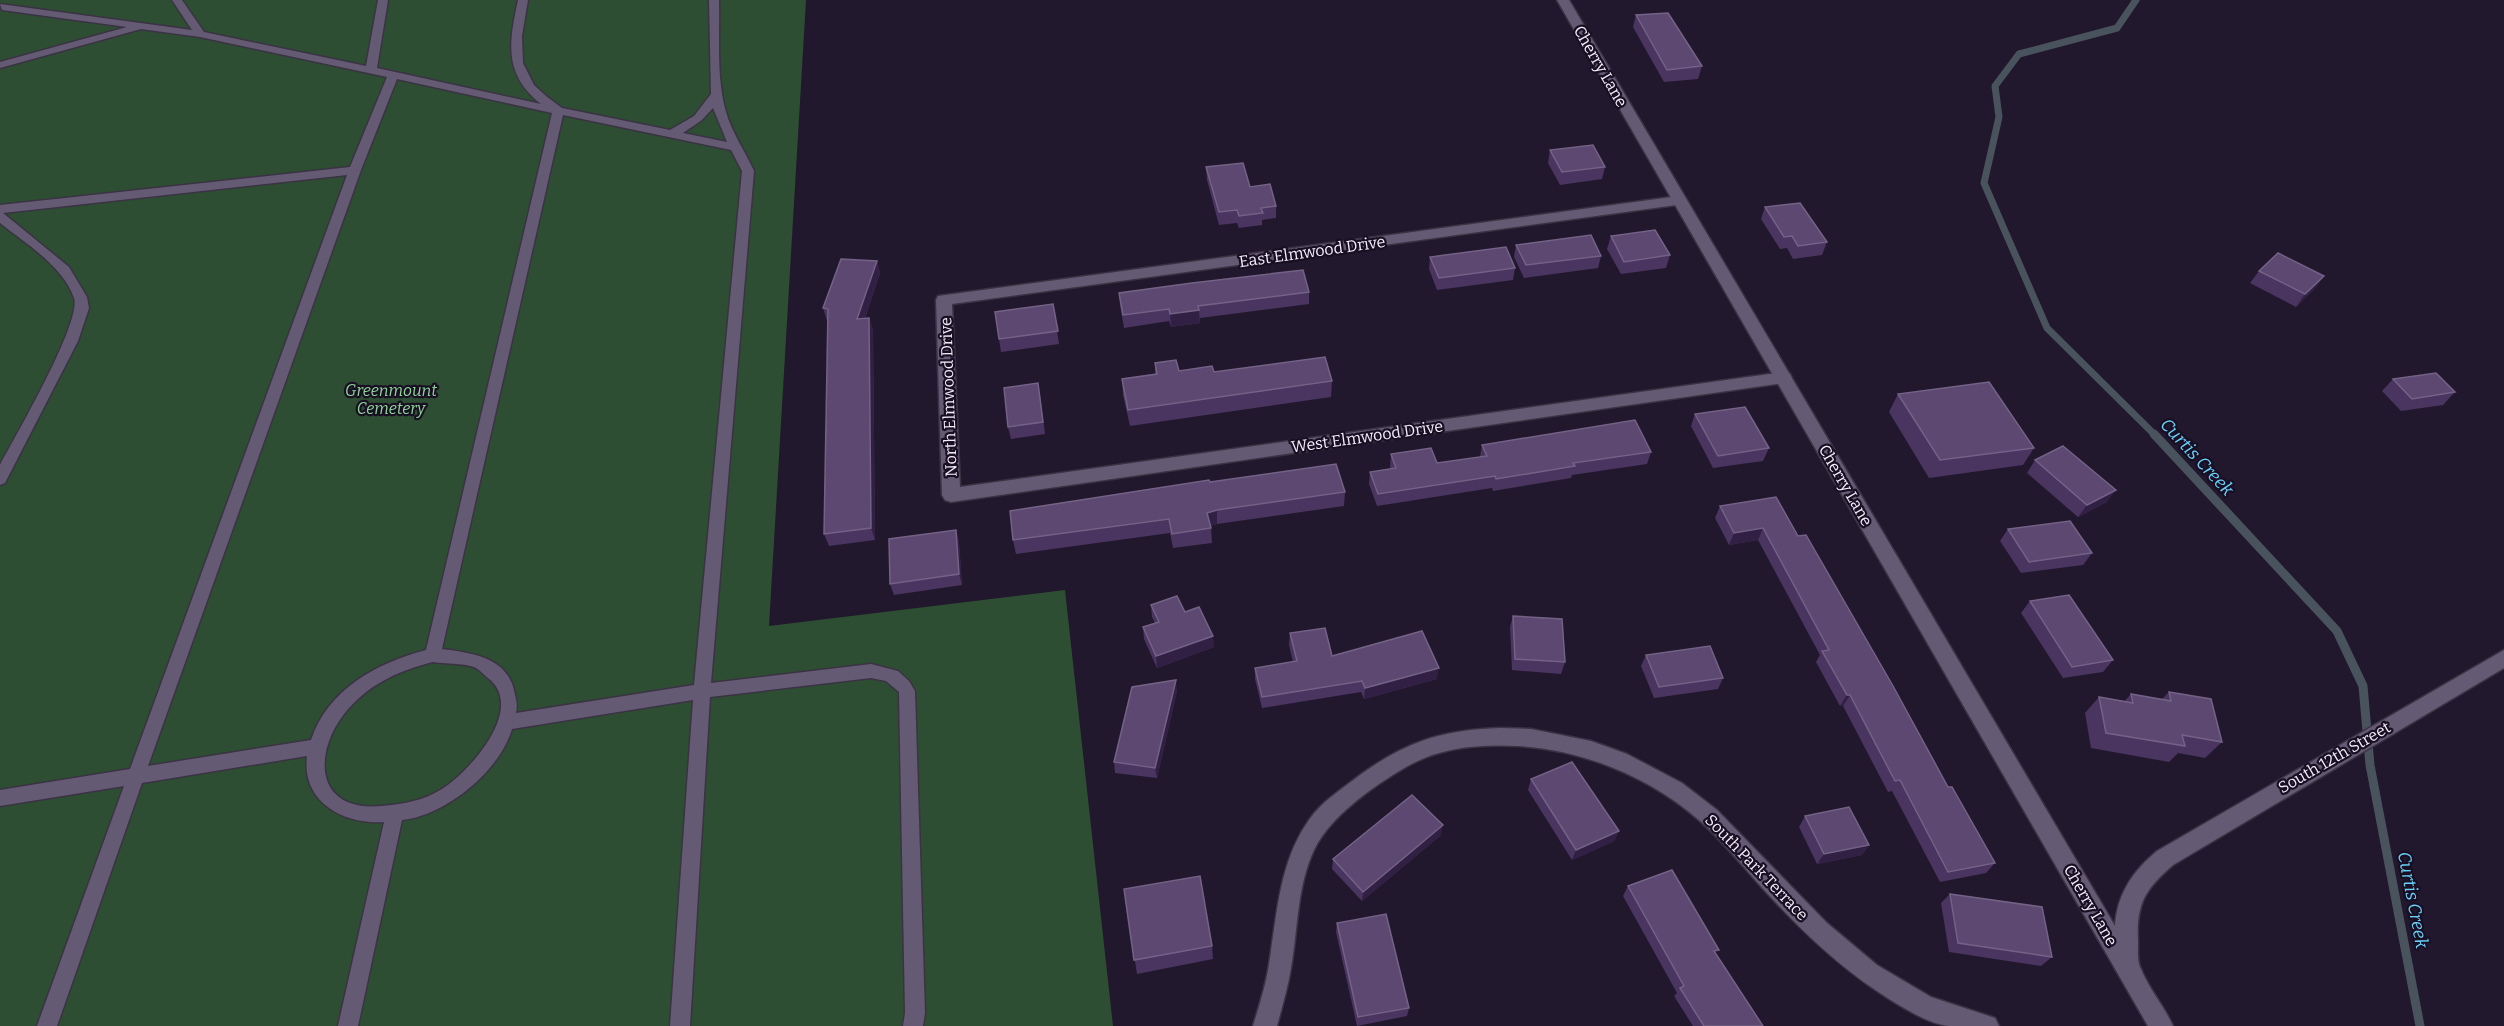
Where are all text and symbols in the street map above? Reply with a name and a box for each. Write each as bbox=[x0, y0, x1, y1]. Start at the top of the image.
street label: Cherry Lane bbox=[1570, 22, 1631, 110]
street label: East Elmwood Drive bbox=[1238, 232, 1386, 271]
street label: North Elmwood Drive bbox=[936, 317, 961, 477]
park label: Greenmount Cemetery bbox=[345, 381, 437, 418]
water label: Curtis Creek bbox=[2156, 414, 2239, 501]
street label: West Elmwood Drive bbox=[1290, 416, 1444, 457]
street label: Cherry Lane bbox=[1815, 441, 1876, 529]
street label: South 12th Street bbox=[2275, 717, 2394, 797]
street label: South Park Terrace bbox=[1701, 810, 1812, 924]
water label: Curtis Creek bbox=[2393, 850, 2433, 950]
street label: Cherry Lane bbox=[2060, 861, 2121, 949]

